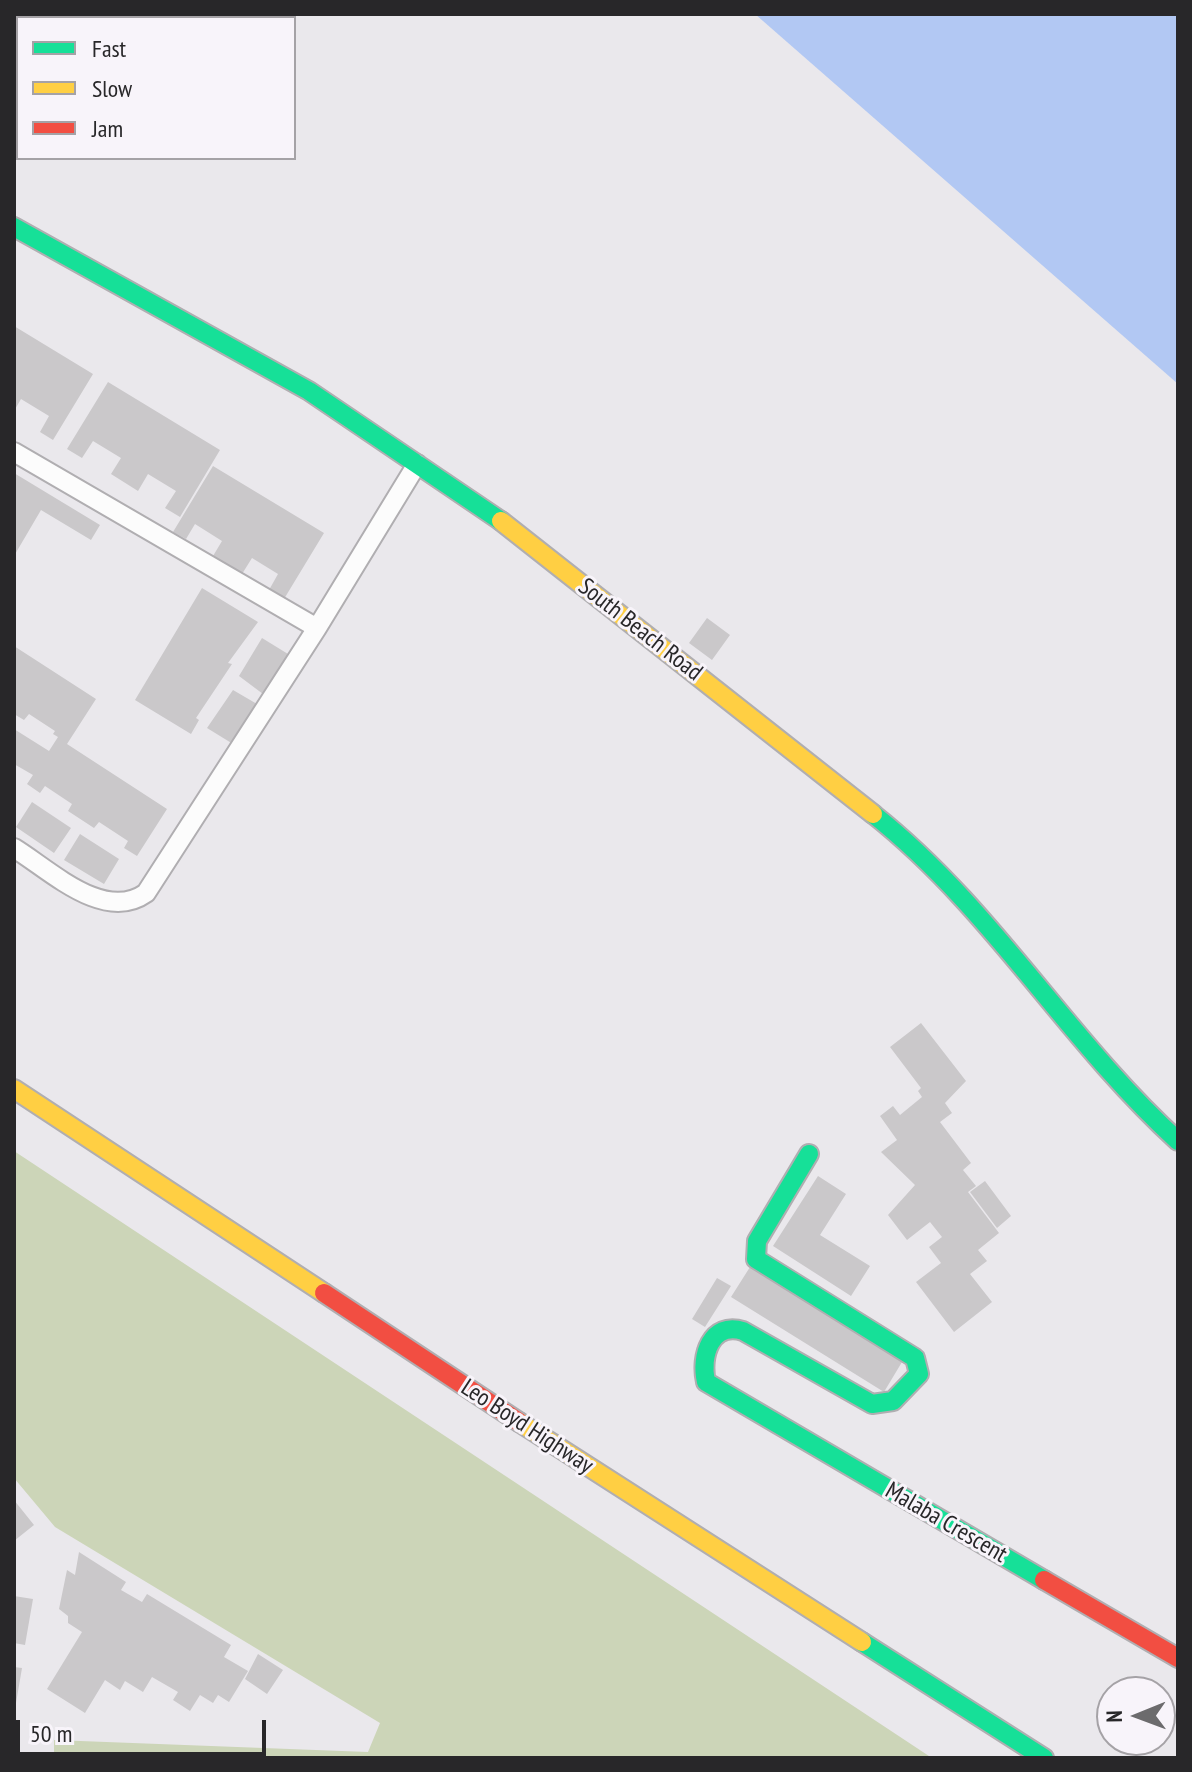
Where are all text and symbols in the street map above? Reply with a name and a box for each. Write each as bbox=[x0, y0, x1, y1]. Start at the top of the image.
legend bbox=[16, 16, 296, 160]
text: Fast bbox=[92, 33, 126, 64]
text: Slow bbox=[92, 73, 132, 104]
text: Jam bbox=[92, 113, 123, 144]
street label: South Beach Road bbox=[572, 573, 708, 687]
street label: Leo Boyd Highway bbox=[456, 1374, 598, 1480]
street label: Malaba Crescent bbox=[880, 1477, 1012, 1569]
north arrow bbox=[1096, 1676, 1176, 1756]
scale bar bbox=[20, 1704, 270, 1754]
text: N bbox=[1100, 1710, 1128, 1723]
text: 50 m bbox=[30, 1718, 72, 1749]

